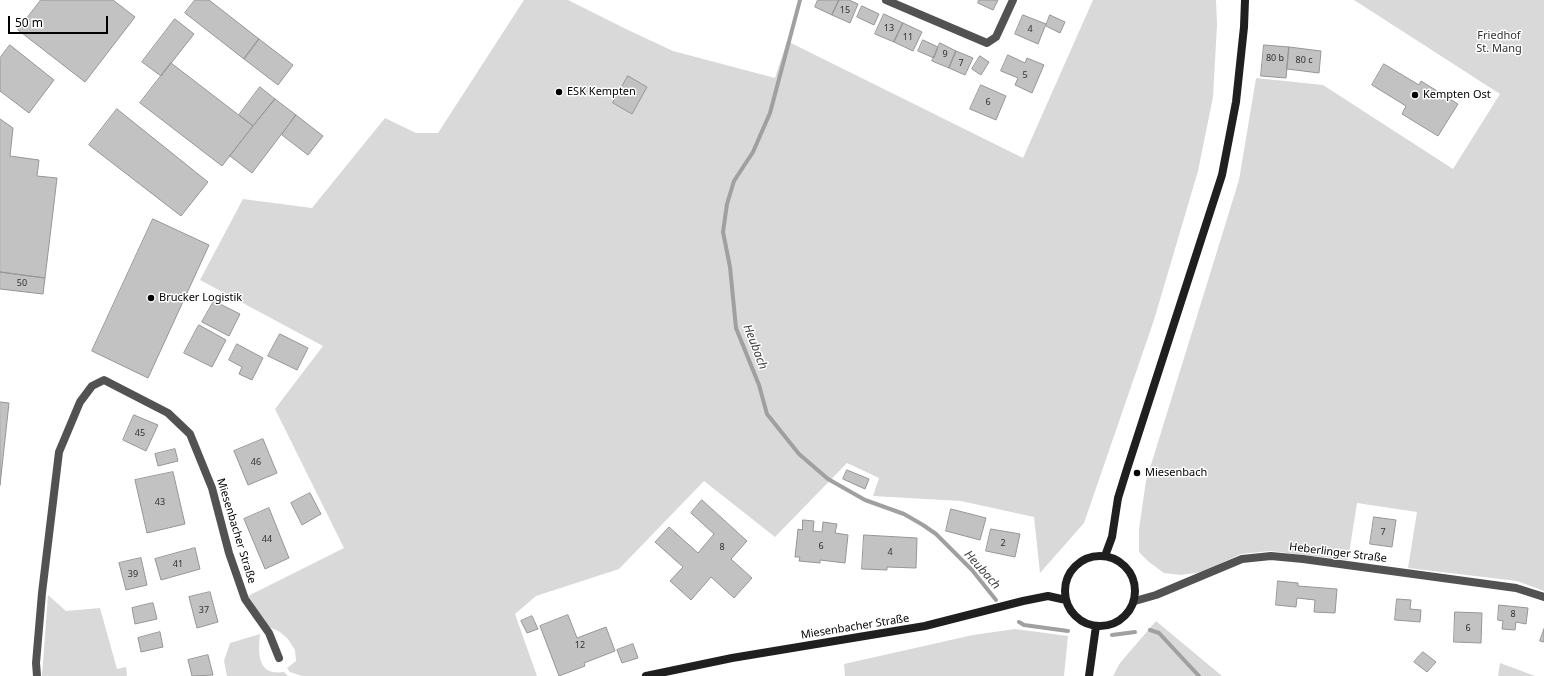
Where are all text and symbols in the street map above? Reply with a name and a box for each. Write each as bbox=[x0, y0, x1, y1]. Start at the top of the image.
house number: 15 bbox=[840, 5, 850, 15]
scale bar bbox=[10, 8, 110, 34]
text: 50 m bbox=[15, 14, 43, 31]
house number: 13 bbox=[884, 23, 894, 33]
house number: 4 bbox=[1027, 24, 1033, 34]
park label: Friedhof St. Mang bbox=[1476, 29, 1522, 55]
house number: 11 bbox=[903, 32, 913, 42]
house number: 9 bbox=[942, 49, 948, 59]
house number: 80 b bbox=[1266, 53, 1284, 63]
house number: 80 c bbox=[1296, 55, 1312, 65]
house number: 7 bbox=[958, 58, 964, 68]
house number: 5 bbox=[1022, 70, 1028, 80]
place label: ESK Kempten bbox=[567, 85, 636, 99]
marker: ESK Kempten bbox=[554, 87, 564, 97]
place label: Kempten Ost bbox=[1423, 88, 1491, 102]
marker: Kempten Ost bbox=[1410, 90, 1420, 100]
house number: 6 bbox=[985, 97, 991, 107]
house number: 50 bbox=[17, 278, 27, 288]
place label: Brucker Logistik bbox=[159, 291, 242, 305]
marker: Brucker Logistik bbox=[146, 293, 156, 303]
water label: Heubach bbox=[740, 322, 770, 372]
house number: 45 bbox=[135, 428, 145, 438]
house number: 46 bbox=[251, 457, 261, 467]
place label: Miesenbach bbox=[1145, 466, 1207, 480]
marker: Miesenbach bbox=[1132, 468, 1142, 478]
street label: Miesenbacher Straße bbox=[214, 477, 258, 585]
house number: 43 bbox=[155, 497, 165, 507]
house number: 7 bbox=[1380, 527, 1386, 537]
house number: 44 bbox=[262, 534, 272, 544]
house number: 2 bbox=[1000, 538, 1006, 548]
street label: Heberlinger Straße bbox=[1288, 540, 1388, 566]
house number: 6 bbox=[818, 541, 824, 551]
house number: 8 bbox=[719, 542, 725, 552]
house number: 4 bbox=[887, 547, 893, 557]
water label: Heubach bbox=[961, 548, 1003, 592]
house number: 41 bbox=[173, 559, 183, 569]
house number: 39 bbox=[128, 569, 138, 579]
house number: 37 bbox=[199, 605, 209, 615]
house number: 8 bbox=[1510, 609, 1516, 619]
street label: Miesenbacher Straße bbox=[800, 612, 910, 642]
house number: 6 bbox=[1465, 623, 1471, 633]
house number: 12 bbox=[575, 640, 585, 650]

